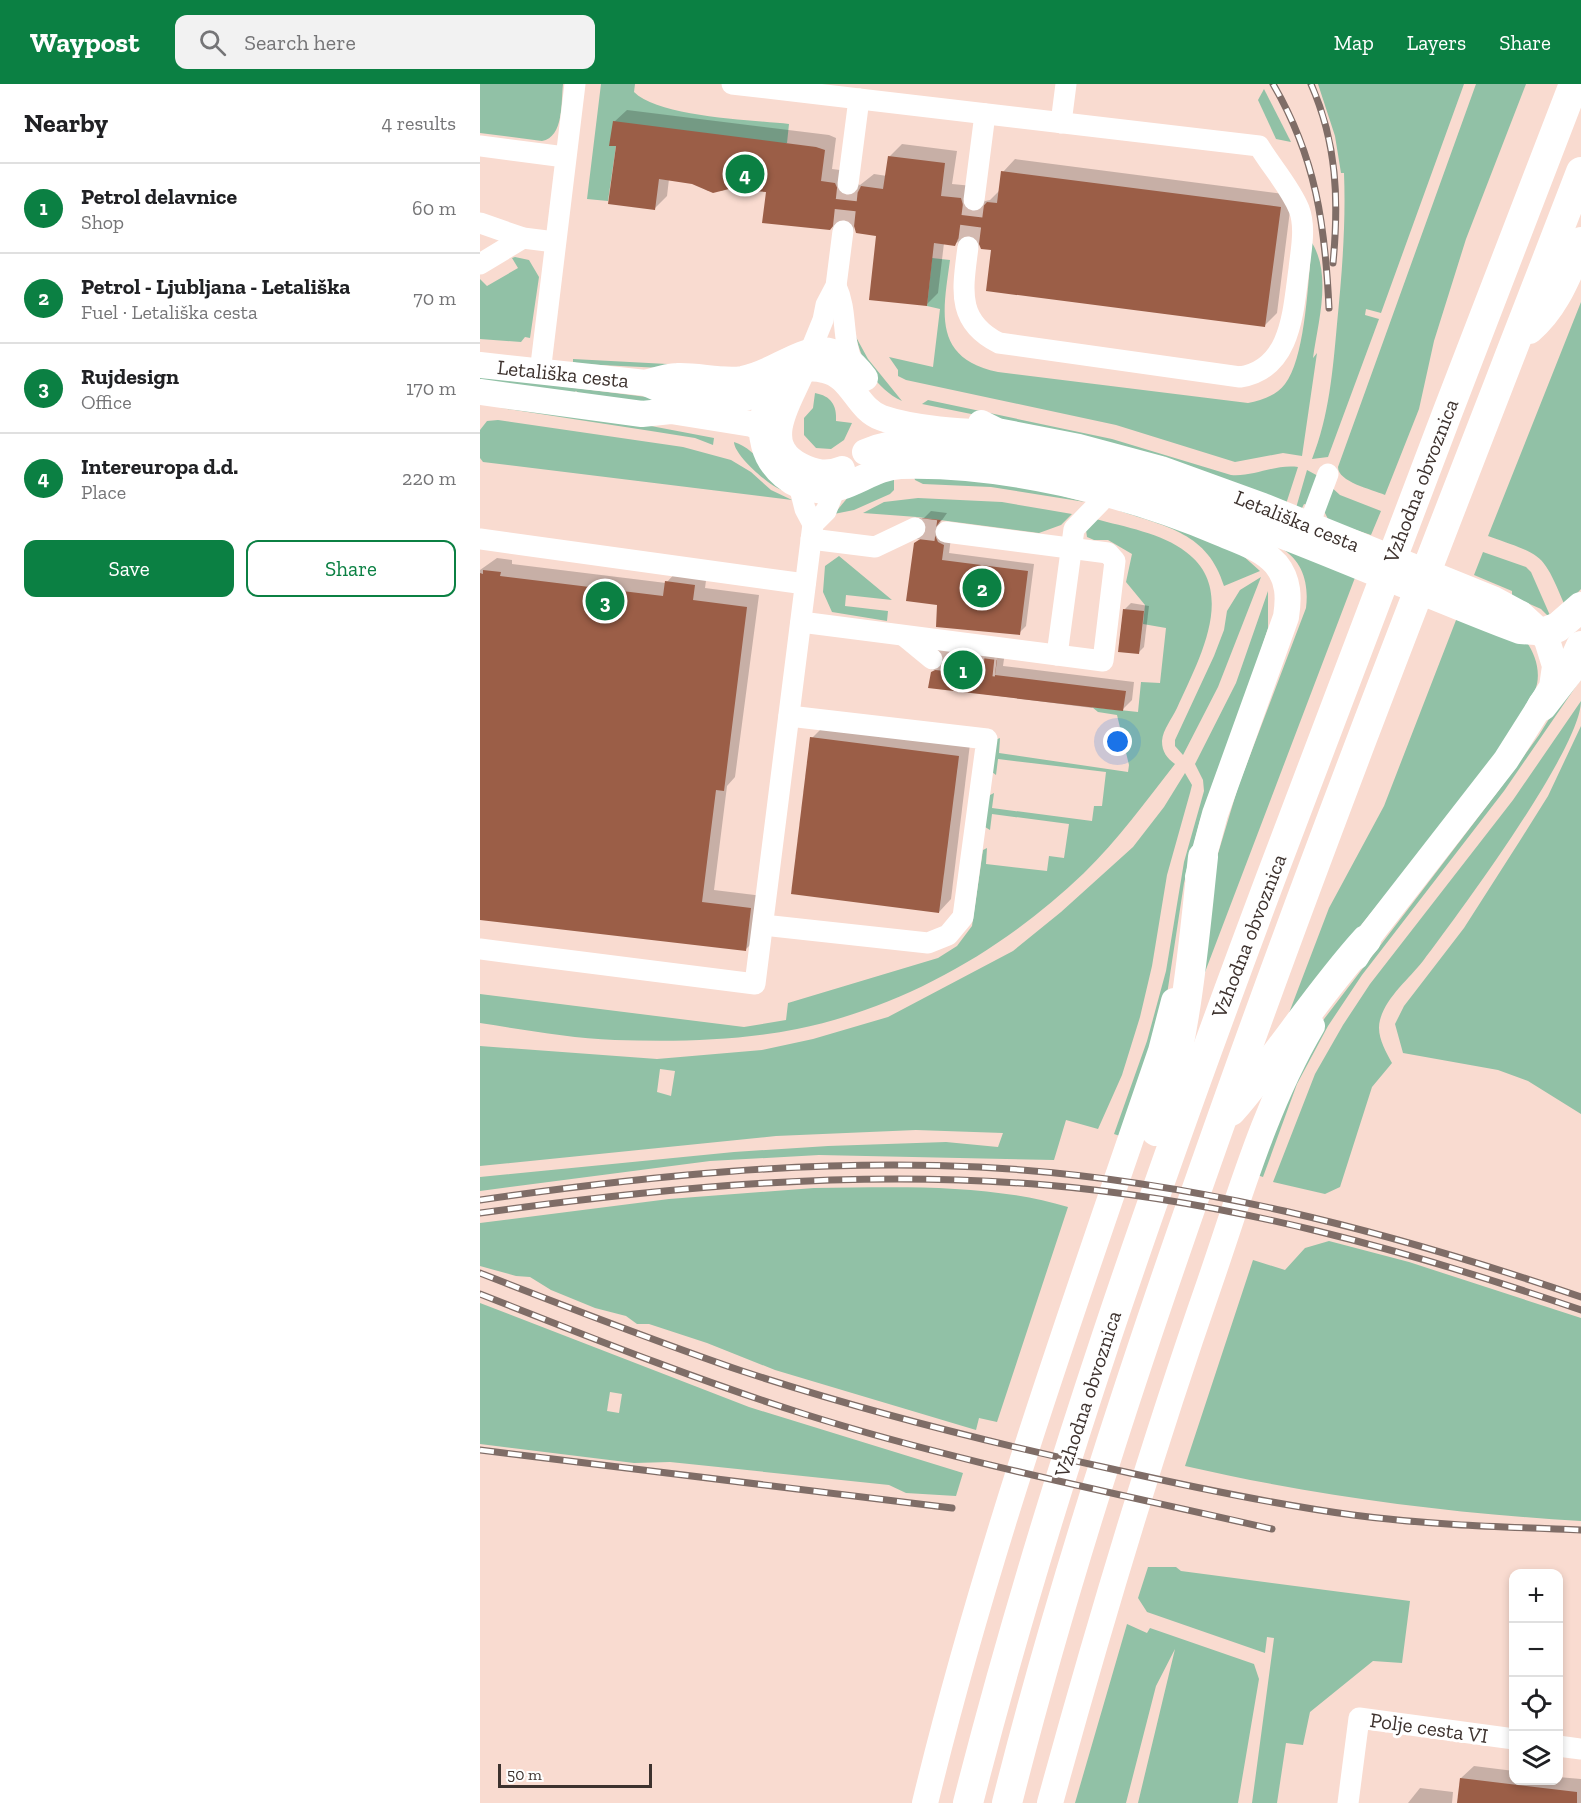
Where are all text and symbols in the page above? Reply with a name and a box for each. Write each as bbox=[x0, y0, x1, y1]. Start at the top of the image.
search box bbox=[175, 15, 595, 69]
text: Waypost bbox=[30, 26, 139, 59]
icon: search bbox=[196, 26, 229, 59]
text: Search here bbox=[244, 29, 356, 56]
text: Map bbox=[1334, 30, 1374, 55]
text: Layers bbox=[1407, 30, 1466, 55]
text: Share bbox=[1499, 30, 1551, 55]
text: Nearby bbox=[24, 107, 108, 139]
text: 4 results bbox=[381, 111, 456, 135]
pin: 4 bbox=[726, 152, 764, 196]
text: Petrol delavnice bbox=[81, 183, 237, 210]
text: 1 bbox=[39, 196, 48, 220]
text: 60 m bbox=[412, 196, 456, 220]
text: Shop bbox=[81, 210, 124, 234]
text: Petrol - Ljubljana - Letališka bbox=[81, 273, 351, 300]
text: 2 bbox=[38, 286, 49, 310]
text: 70 m bbox=[413, 286, 456, 310]
text: Fuel · Letališka cesta bbox=[81, 300, 258, 324]
street label: Letališka cesta bbox=[496, 354, 630, 393]
text: Rujdesign bbox=[81, 363, 179, 390]
text: 3 bbox=[38, 376, 49, 400]
text: 170 m bbox=[406, 376, 456, 400]
text: Office bbox=[81, 390, 132, 414]
street label: Vzhodna obvoznica bbox=[1377, 395, 1463, 567]
text: Intereuropa d.d. bbox=[81, 453, 238, 480]
text: 4 bbox=[38, 466, 49, 490]
text: 220 m bbox=[402, 466, 456, 490]
text: Place bbox=[81, 480, 126, 504]
street label: Letališka cesta bbox=[1231, 484, 1363, 557]
button: Save bbox=[24, 540, 234, 597]
button: Share bbox=[246, 540, 456, 597]
pin: 2 bbox=[962, 566, 1002, 610]
pin: 3 bbox=[586, 578, 624, 624]
pin: 1 bbox=[944, 648, 982, 692]
your location bbox=[1103, 727, 1132, 756]
street label: Vzhodna obvoznica bbox=[1205, 850, 1291, 1022]
street label: Vzhodna obvoznica bbox=[1049, 1307, 1126, 1481]
map controls bbox=[1509, 1569, 1563, 1785]
button: + bbox=[1509, 1569, 1563, 1623]
button: − bbox=[1509, 1623, 1563, 1677]
button: locate bbox=[1509, 1677, 1563, 1731]
street label: Polje cesta VI bbox=[1368, 1707, 1490, 1749]
button: layers bbox=[1509, 1731, 1563, 1785]
scale bar bbox=[498, 1761, 652, 1788]
text: 50 m bbox=[507, 1765, 542, 1784]

